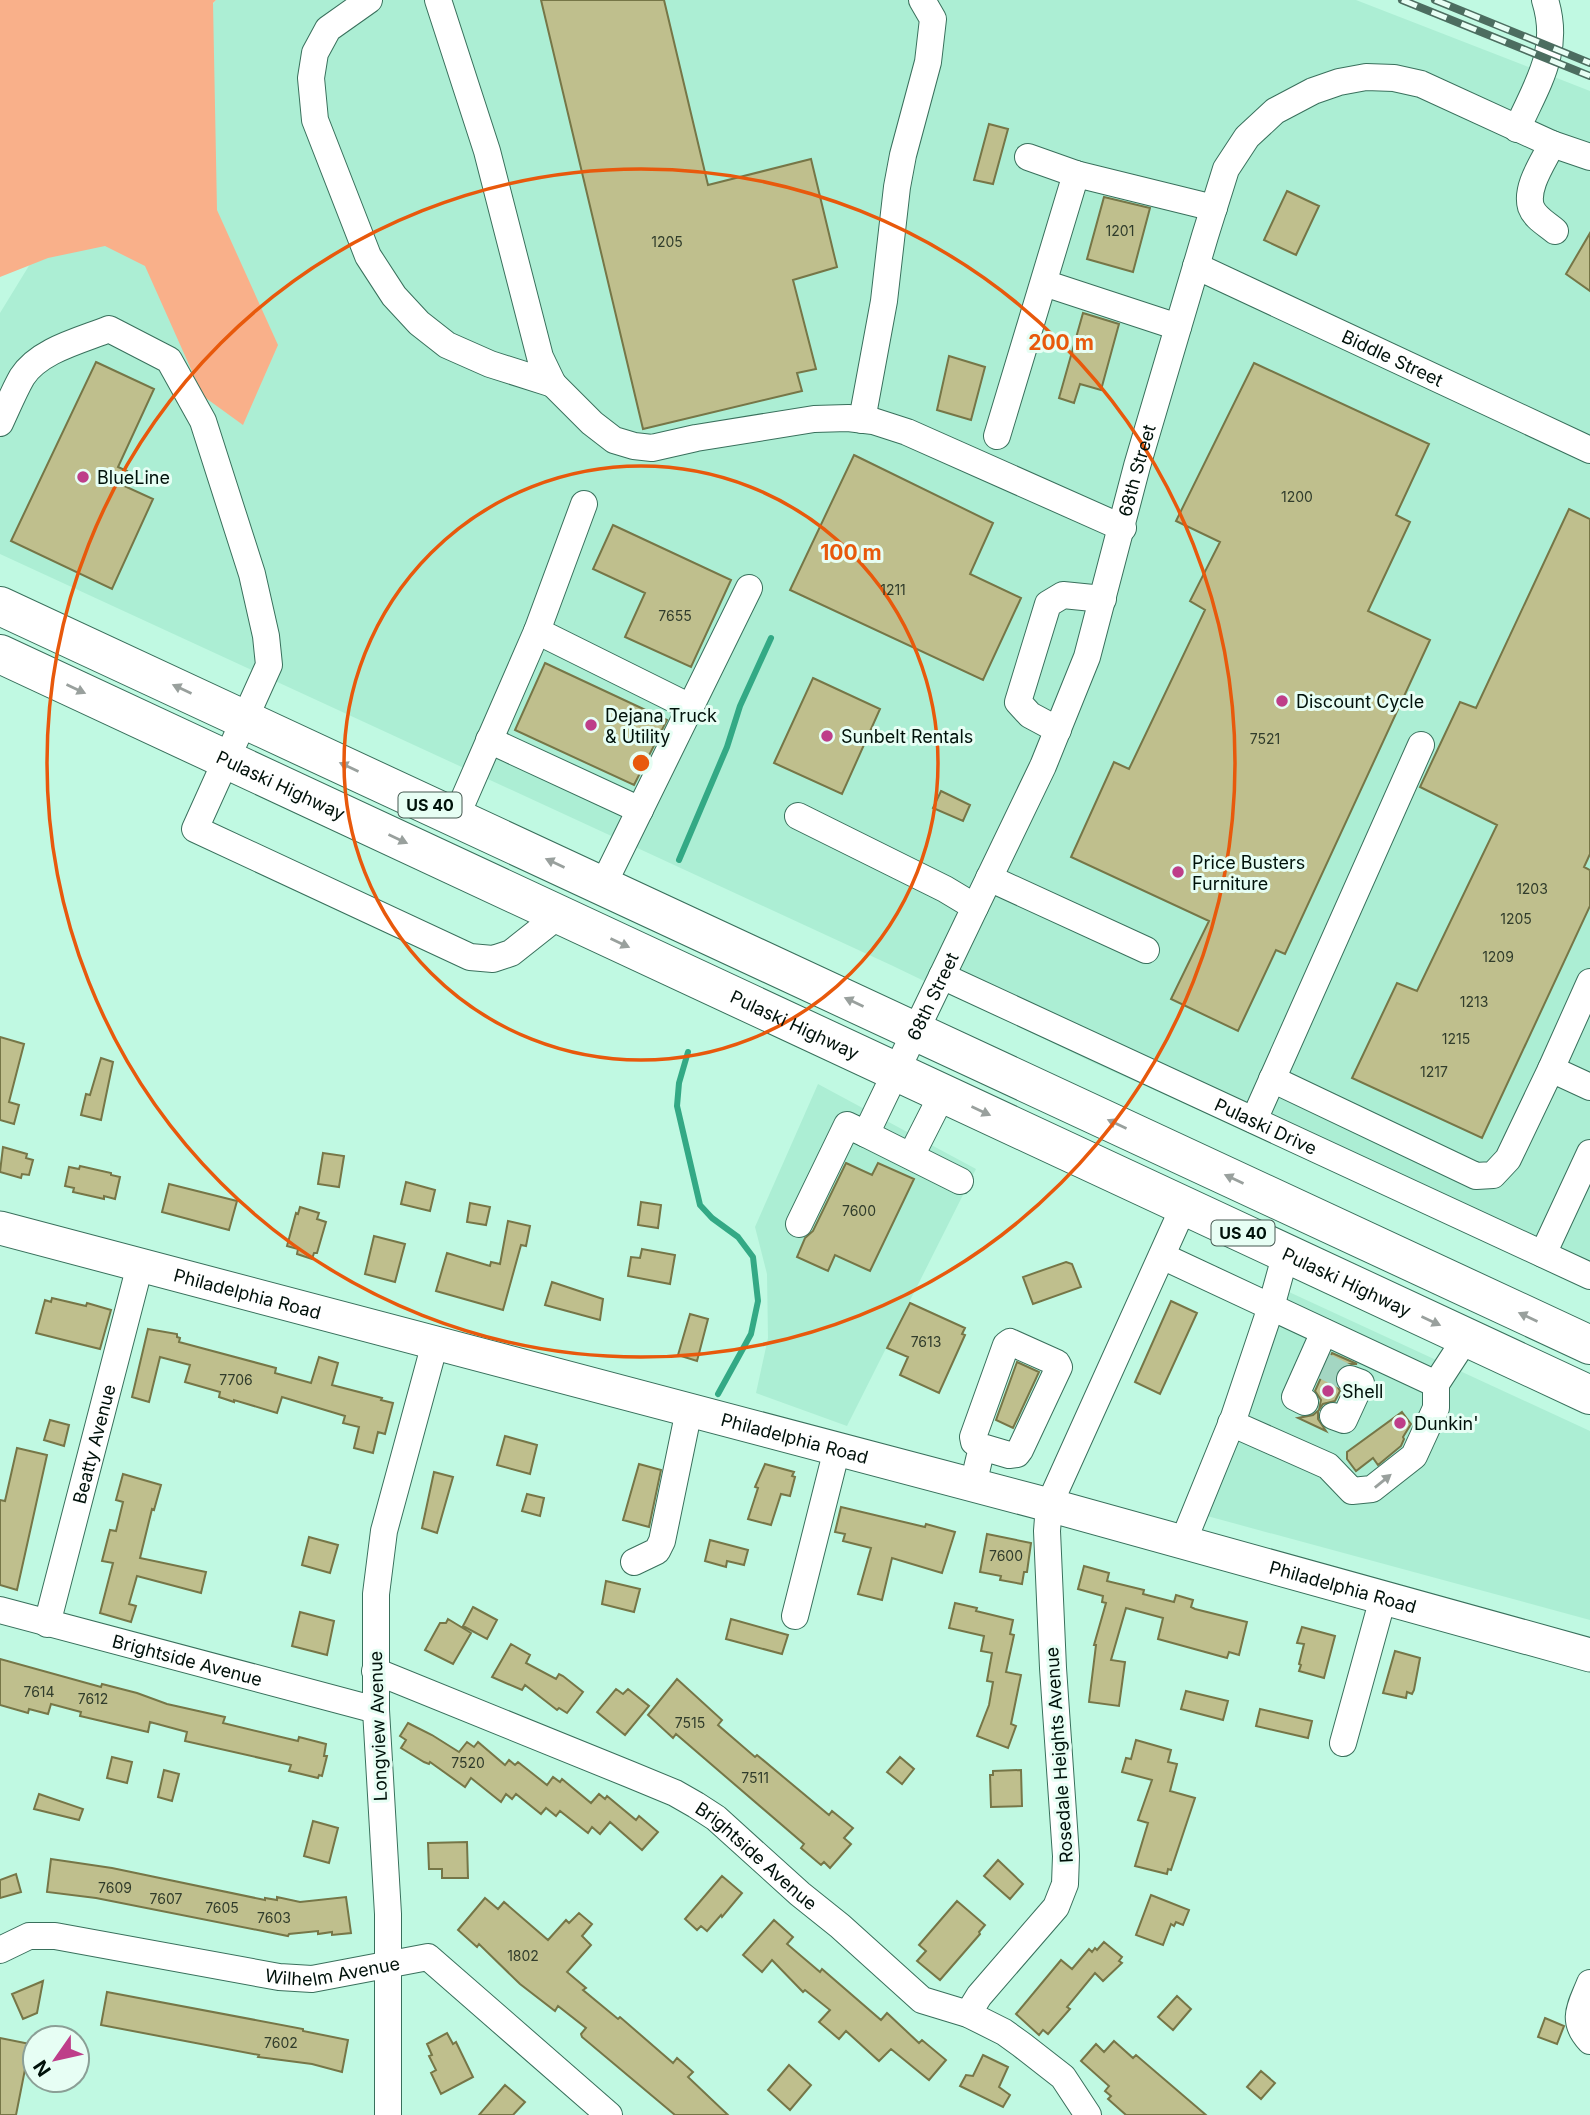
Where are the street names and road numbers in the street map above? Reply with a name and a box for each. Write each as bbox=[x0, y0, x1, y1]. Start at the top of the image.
street label: Biddle Street bbox=[1339, 325, 1447, 390]
street label: 68th Street bbox=[1114, 422, 1159, 519]
street label: Pulaski Highway bbox=[213, 746, 349, 824]
road number: US 40 bbox=[398, 792, 462, 818]
street label: 68th Street bbox=[902, 949, 962, 1043]
street label: Pulaski Highway bbox=[727, 985, 863, 1063]
street label: Pulaski Drive bbox=[1212, 1093, 1320, 1159]
road number: US 40 bbox=[1212, 1220, 1274, 1246]
street label: Pulaski Highway bbox=[1279, 1243, 1415, 1321]
street label: Philadelphia Road bbox=[172, 1264, 323, 1323]
street label: Beatty Avenue bbox=[68, 1382, 119, 1506]
street label: Philadelphia Road bbox=[719, 1408, 871, 1467]
street label: Philadelphia Road bbox=[1267, 1556, 1419, 1617]
street label: Brightside Avenue bbox=[110, 1630, 265, 1690]
street label: Rosedale Heights Avenue bbox=[1041, 1646, 1077, 1864]
street label: Longview Avenue bbox=[365, 1651, 391, 1801]
street label: Brightside Avenue bbox=[692, 1797, 821, 1914]
street label: Wilhelm Avenue bbox=[263, 1952, 401, 1990]

